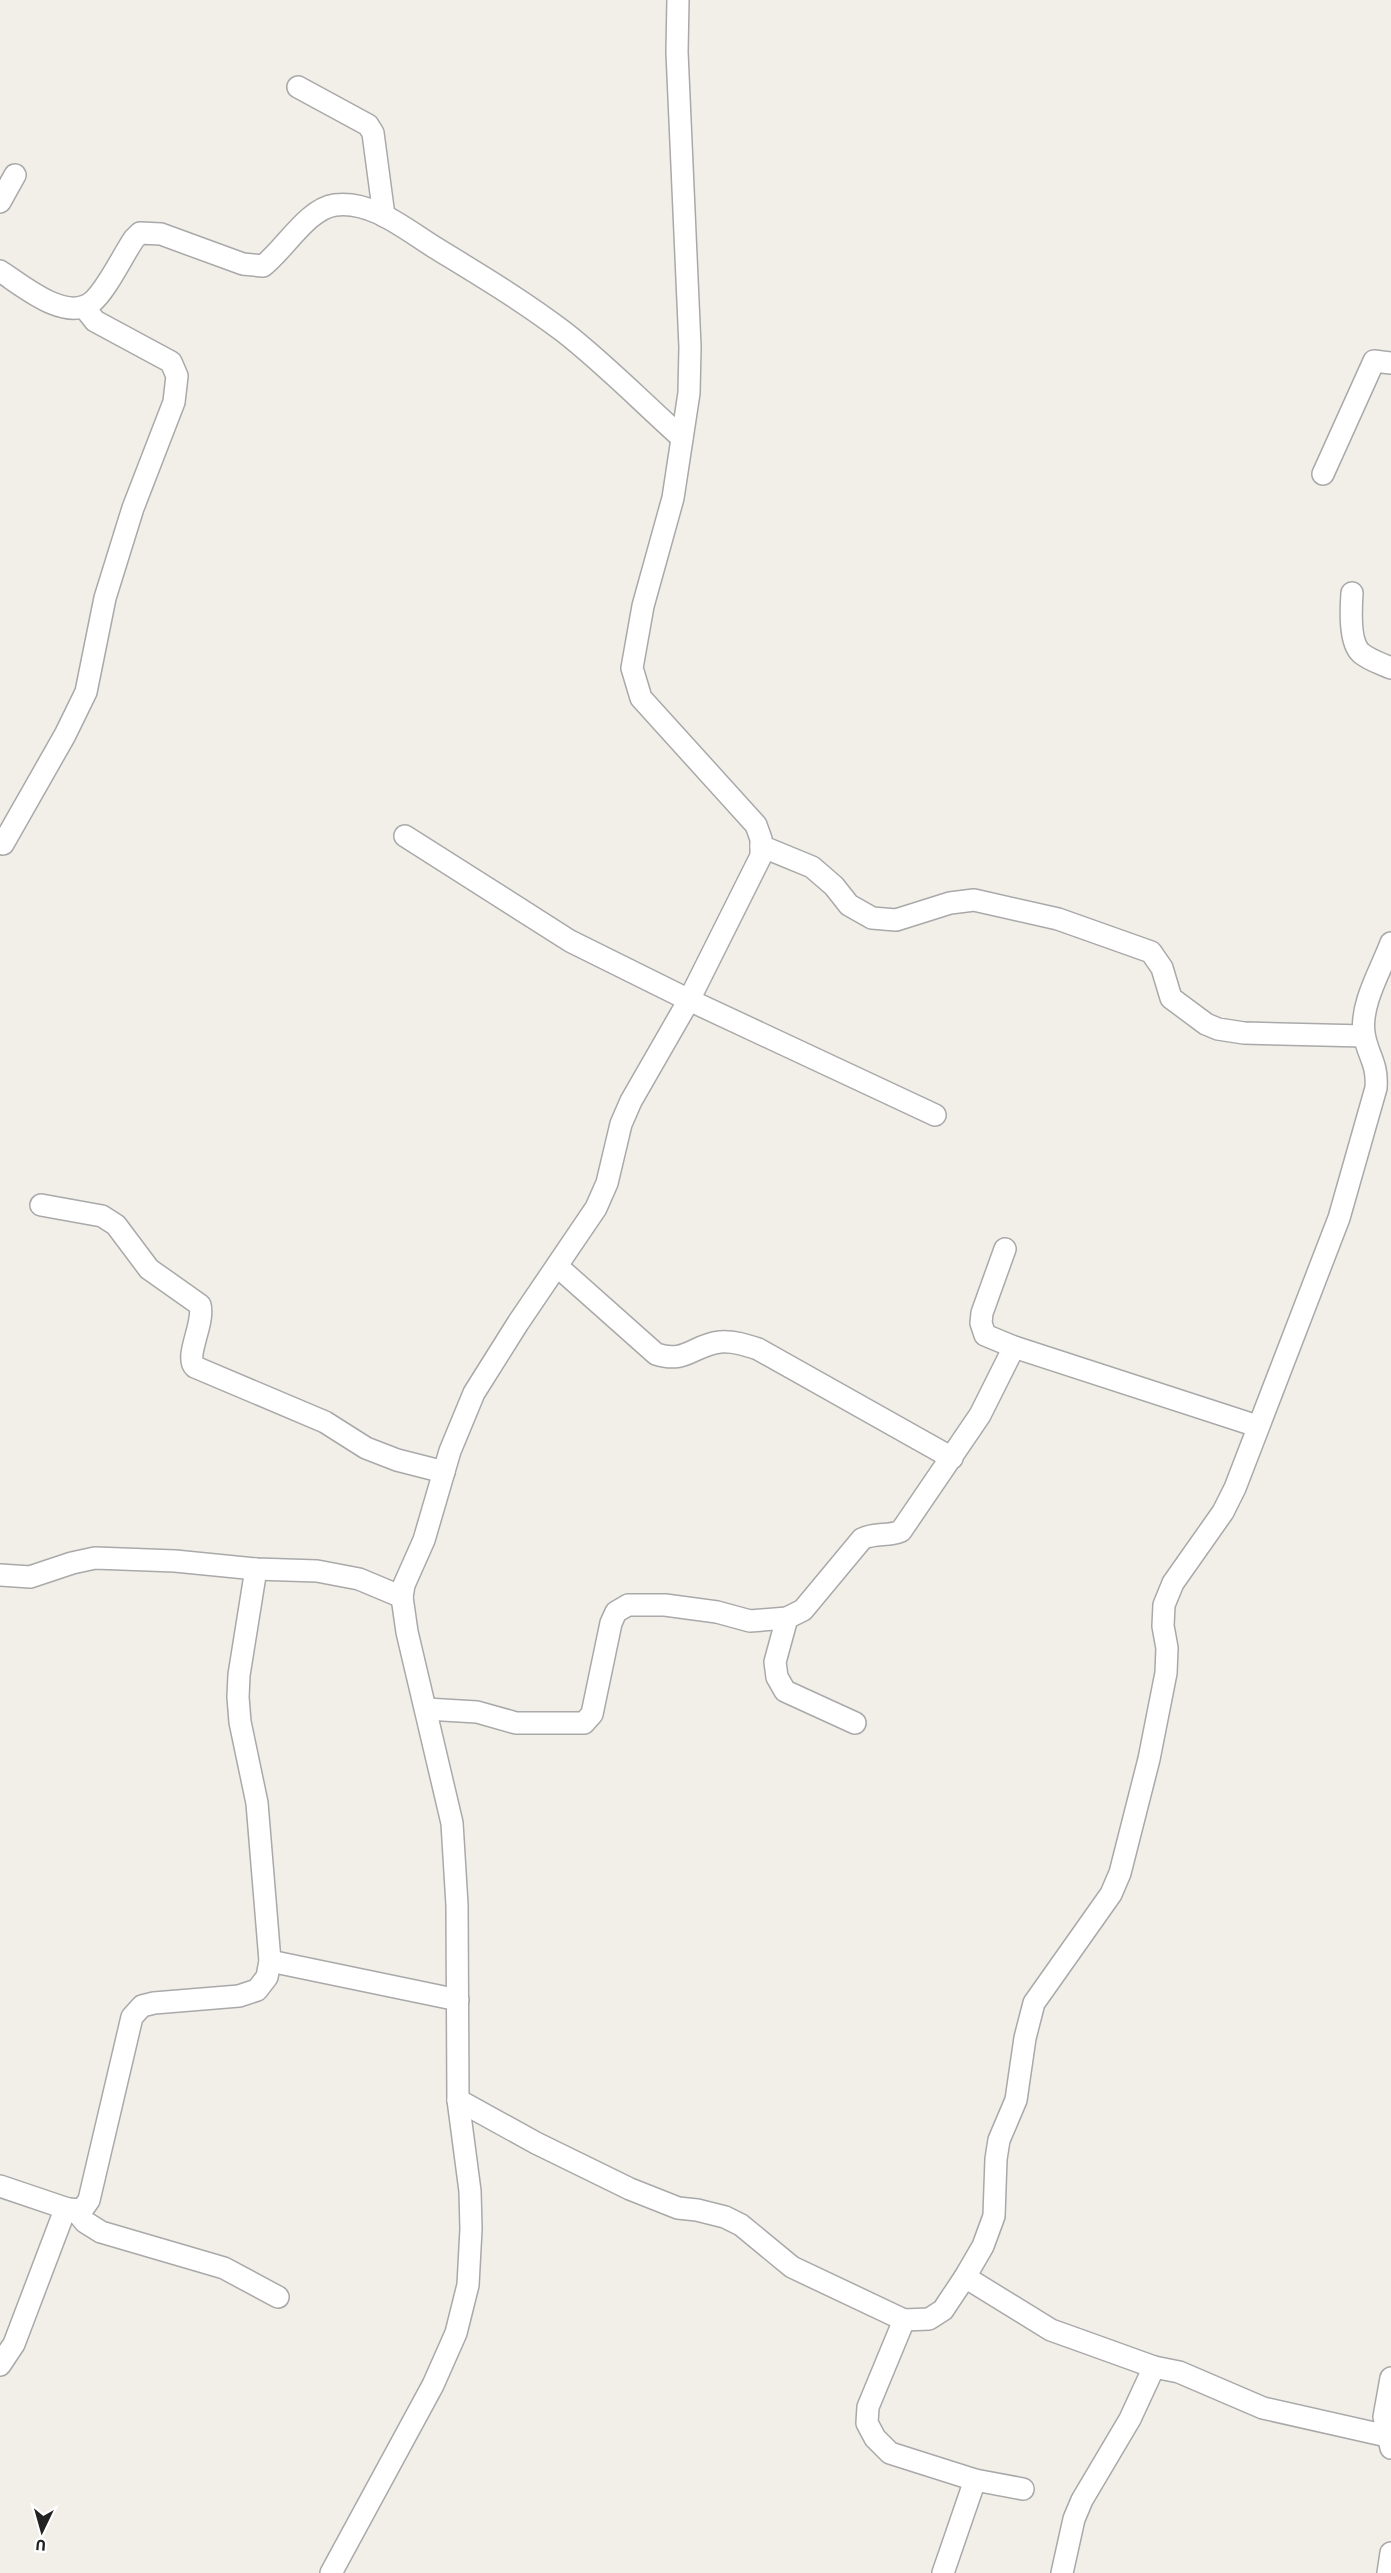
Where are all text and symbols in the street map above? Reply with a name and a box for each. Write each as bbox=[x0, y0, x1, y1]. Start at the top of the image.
north arrow bbox=[12, 2501, 72, 2561]
text: U bbox=[35, 2534, 47, 2556]

